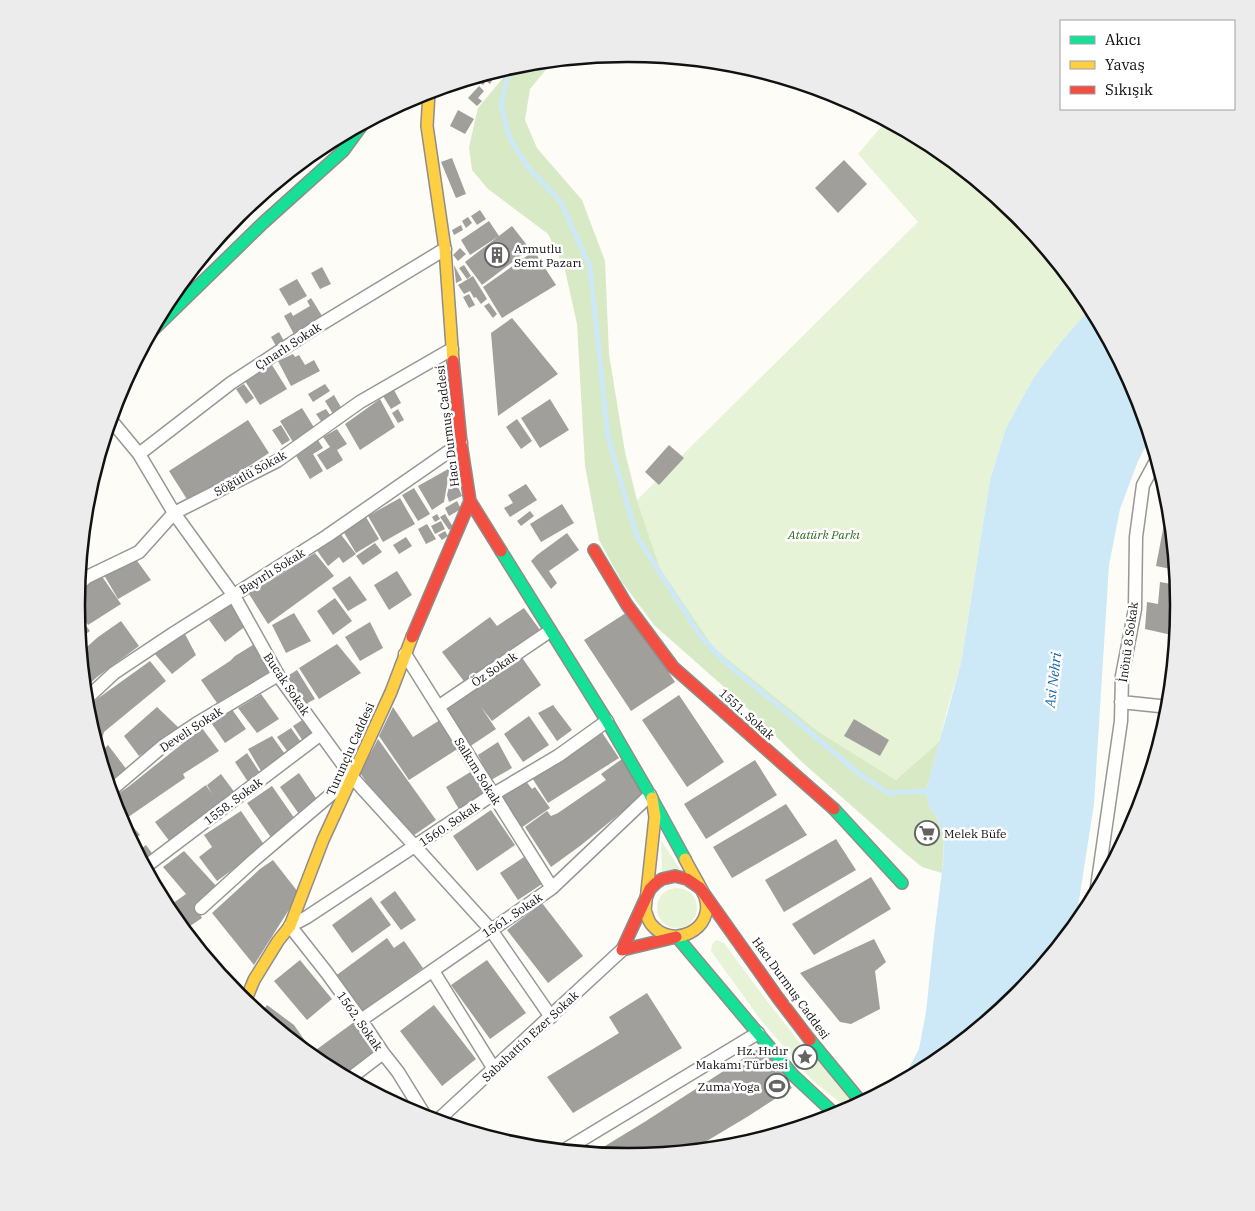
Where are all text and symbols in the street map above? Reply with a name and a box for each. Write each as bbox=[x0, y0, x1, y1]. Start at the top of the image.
legend bbox=[1060, 20, 1235, 110]
text: Akıcı bbox=[1105, 30, 1141, 49]
text: Yavaş bbox=[1105, 55, 1145, 74]
text: Sıkışık bbox=[1105, 80, 1153, 99]
place label: Armutlu Semt Pazarı bbox=[514, 241, 582, 270]
building icon: Armutlu Semt Pazarı bbox=[484, 242, 510, 268]
street label: Çınarlı Sokak bbox=[252, 319, 324, 373]
street label: Hacı Durmuş Caddesi bbox=[432, 364, 462, 488]
street label: Söğütlü Sokak bbox=[211, 447, 289, 499]
park label: Atatürk Parkı bbox=[787, 527, 860, 542]
street label: Bayırlı Sokak bbox=[236, 545, 308, 597]
street label: İnönü 8 Sokak bbox=[1115, 601, 1141, 683]
street label: Öz Sokak bbox=[468, 648, 520, 690]
street label: Bucak Sokak bbox=[261, 650, 313, 718]
water label: Asi Nehri bbox=[1041, 651, 1065, 710]
street label: 1551. Sokak bbox=[716, 685, 778, 743]
street label: Turunçlu Caddesi bbox=[323, 700, 377, 798]
street label: Develi Sokak bbox=[157, 703, 225, 755]
street label: Salkım Sokak bbox=[451, 735, 505, 807]
street label: 1558. Sokak bbox=[201, 774, 265, 828]
street label: 1560. Sokak bbox=[416, 798, 482, 850]
supermarket icon: Melek Büfe bbox=[914, 820, 940, 846]
place label: Melek Büfe bbox=[944, 826, 1007, 841]
street label: 1561. Sokak bbox=[479, 889, 545, 941]
street label: Hacı Durmuş Caddesi bbox=[749, 934, 833, 1042]
street label: Sabahattin Ezer Sokak bbox=[479, 987, 581, 1085]
street label: 1562. Sokak bbox=[334, 988, 386, 1054]
place label: Hz. Hıdır Makamı Türbesi bbox=[696, 1043, 789, 1072]
place icon: Hz. Hıdır Makamı Türbesi bbox=[792, 1044, 818, 1070]
sports icon: Zuma Yoga bbox=[764, 1073, 790, 1099]
place label: Zuma Yoga bbox=[698, 1079, 760, 1094]

